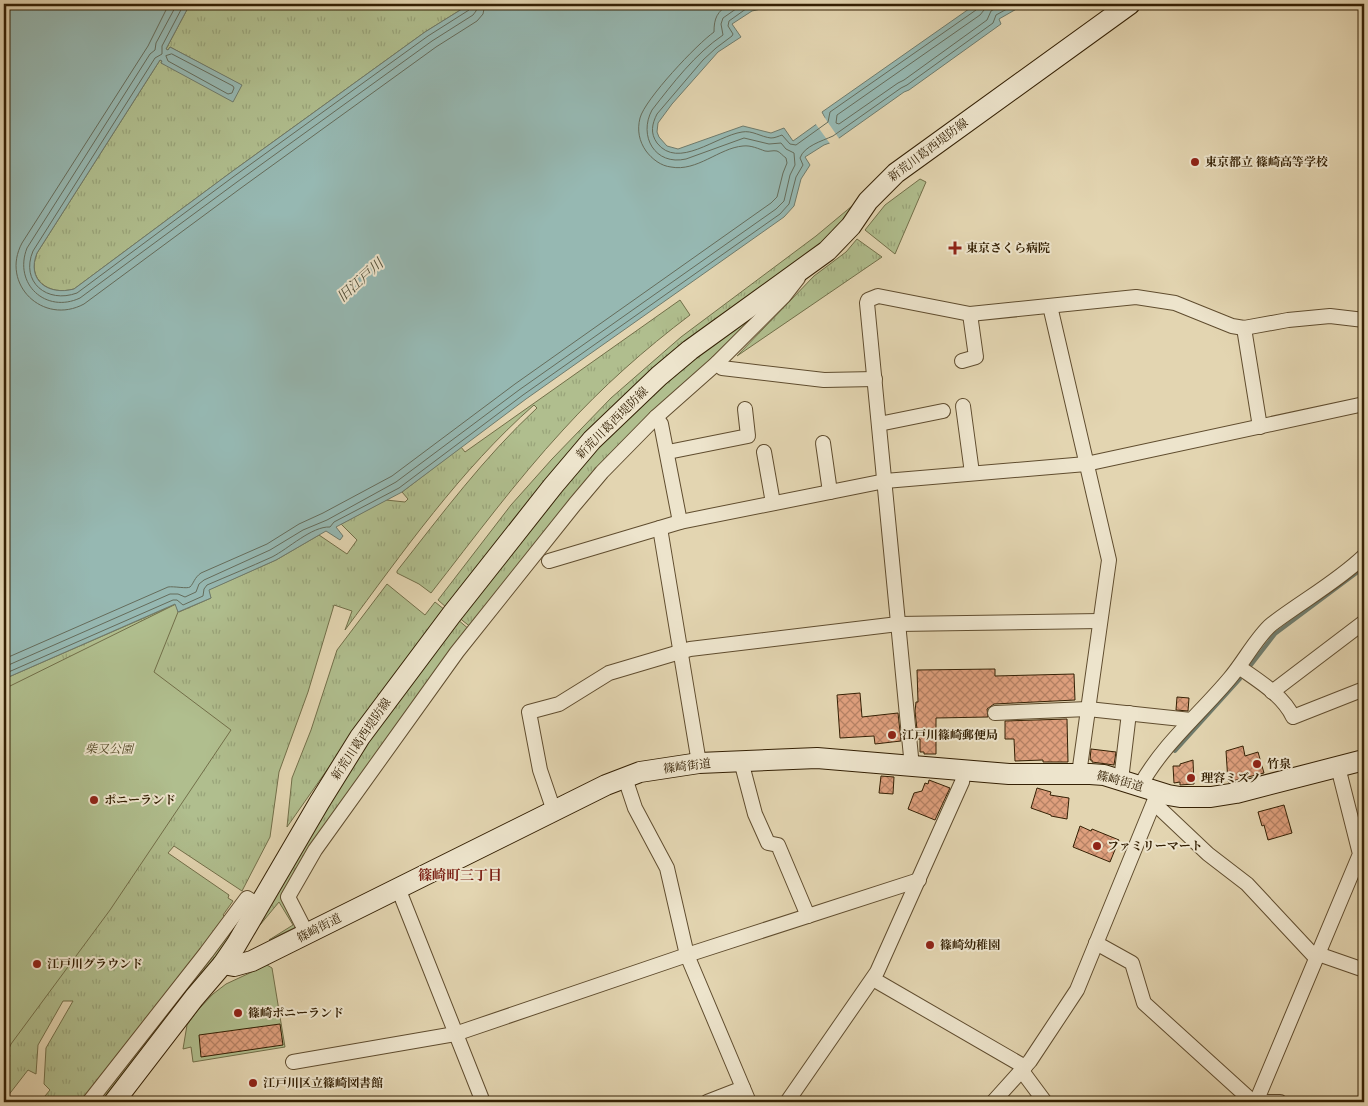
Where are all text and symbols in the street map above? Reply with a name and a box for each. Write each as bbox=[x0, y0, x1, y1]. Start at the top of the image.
street label: 新荒川葛西堤防線 bbox=[885, 115, 971, 184]
place label: 東京都立 篠崎高等学校 bbox=[1205, 154, 1328, 169]
marker: 東京都立 篠崎高等学校 bbox=[1189, 156, 1201, 168]
place label: 東京さくら病院 bbox=[966, 240, 1050, 255]
marker: 東京さくら病院 bbox=[948, 241, 962, 255]
water label: 旧江戸川 bbox=[333, 253, 388, 305]
street label: 新荒川葛西堤防線 bbox=[572, 383, 651, 462]
street label: 新荒川葛西堤防線 bbox=[328, 695, 394, 783]
place label: 江戸川篠崎郵便局 bbox=[902, 727, 998, 742]
marker: 江戸川篠崎郵便局 bbox=[886, 729, 898, 741]
park label: 柴又公園 bbox=[85, 741, 135, 756]
street label: 篠崎街道 bbox=[662, 755, 712, 776]
place label: 竹泉 bbox=[1267, 756, 1291, 771]
marker: 竹泉 bbox=[1251, 758, 1263, 770]
street label: 篠崎街道 bbox=[1095, 767, 1145, 794]
place label: 理容ミズノ bbox=[1201, 770, 1261, 785]
marker: 理容ミズノ bbox=[1185, 772, 1197, 784]
place label: ポニーランド bbox=[104, 792, 176, 807]
marker: ポニーランド bbox=[88, 794, 100, 806]
place label: ファミリーマート bbox=[1107, 838, 1203, 853]
marker: ファミリーマート bbox=[1091, 840, 1103, 852]
district label: 篠崎町三丁目 bbox=[418, 866, 502, 884]
street label: 篠崎街道 bbox=[294, 910, 344, 945]
place label: 篠崎幼稚園 bbox=[940, 937, 1000, 952]
marker: 篠崎幼稚園 bbox=[924, 939, 936, 951]
place label: 江戸川グラウンド bbox=[47, 956, 143, 971]
marker: 江戸川グラウンド bbox=[31, 958, 43, 970]
place label: 篠崎ポニーランド bbox=[248, 1005, 344, 1020]
marker: 篠崎ポニーランド bbox=[232, 1007, 244, 1019]
place label: 江戸川区立篠崎図書館 bbox=[263, 1075, 383, 1090]
marker: 江戸川区立篠崎図書館 bbox=[247, 1077, 259, 1089]

